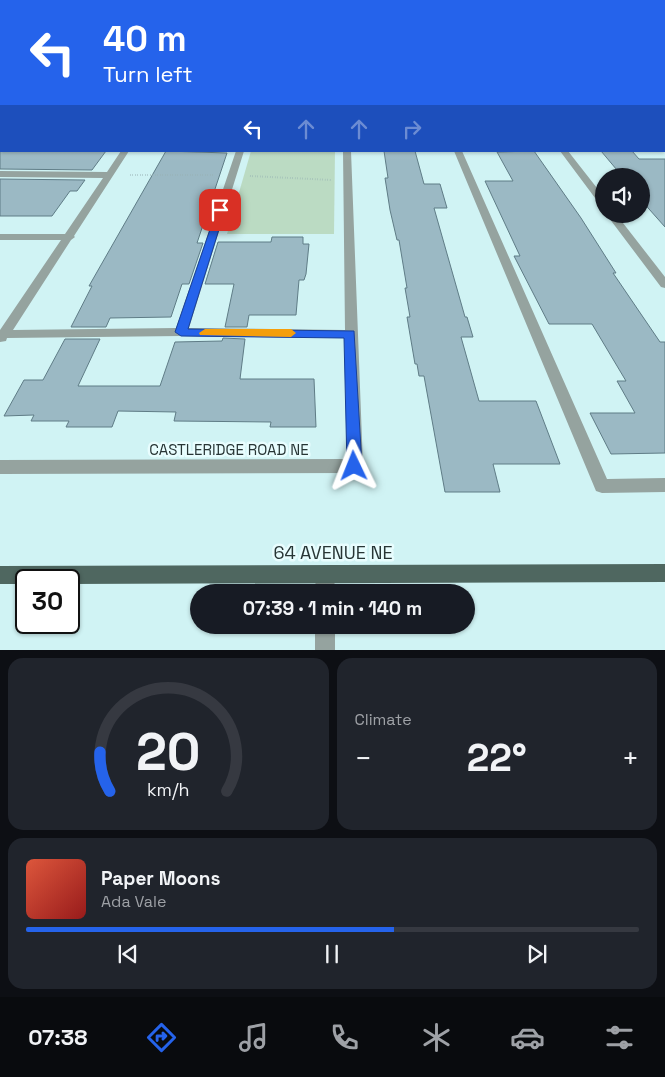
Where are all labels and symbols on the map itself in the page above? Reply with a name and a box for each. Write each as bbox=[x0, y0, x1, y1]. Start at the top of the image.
pin bbox=[199, 189, 241, 231]
position arrow bbox=[327, 439, 379, 491]
street label: CASTLERIDGE ROAD NE bbox=[149, 440, 309, 459]
street label: 64 AVENUE NE bbox=[273, 541, 393, 564]
speed limit sign: 30 bbox=[15, 569, 80, 634]

